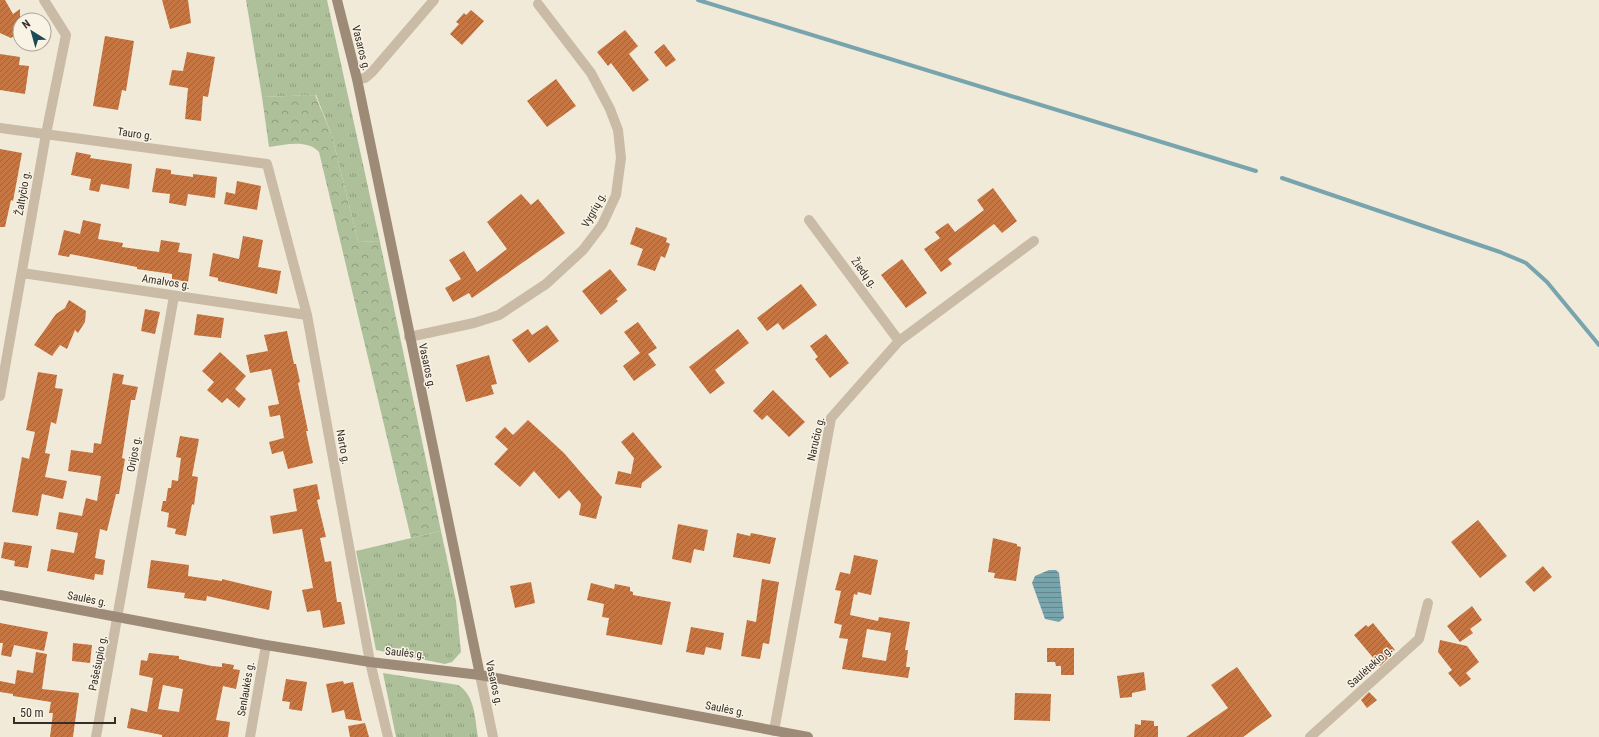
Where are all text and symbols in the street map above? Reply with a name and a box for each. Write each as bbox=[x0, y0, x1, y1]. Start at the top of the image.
north arrow bbox=[12, 12, 52, 52]
text: N bbox=[20, 17, 33, 32]
street label: Vasaros g. bbox=[349, 24, 373, 72]
street label: Tauro g. bbox=[117, 125, 153, 143]
street label: Žaltyčio g. bbox=[13, 169, 33, 216]
street label: Vygrių g. bbox=[579, 190, 609, 230]
street label: Žiedų g. bbox=[848, 255, 880, 291]
street label: Amalvos g. bbox=[141, 272, 191, 292]
street label: Vasaros g. bbox=[416, 342, 438, 390]
street label: Naručio g. bbox=[805, 416, 827, 462]
street label: Narto g. bbox=[334, 429, 352, 466]
street label: Orijos g. bbox=[124, 435, 144, 473]
street label: Saulės g. bbox=[66, 589, 108, 609]
street label: Pašešupio g. bbox=[86, 634, 110, 692]
street label: Saulėtekio g. bbox=[1345, 643, 1395, 691]
street label: Saulės g. bbox=[385, 644, 426, 662]
street label: Vasaros g. bbox=[483, 659, 505, 707]
street label: Senlaukės g. bbox=[235, 661, 257, 717]
scale bar bbox=[14, 699, 115, 725]
street label: Saulės g. bbox=[704, 699, 746, 719]
text: 50 m bbox=[20, 706, 44, 720]

